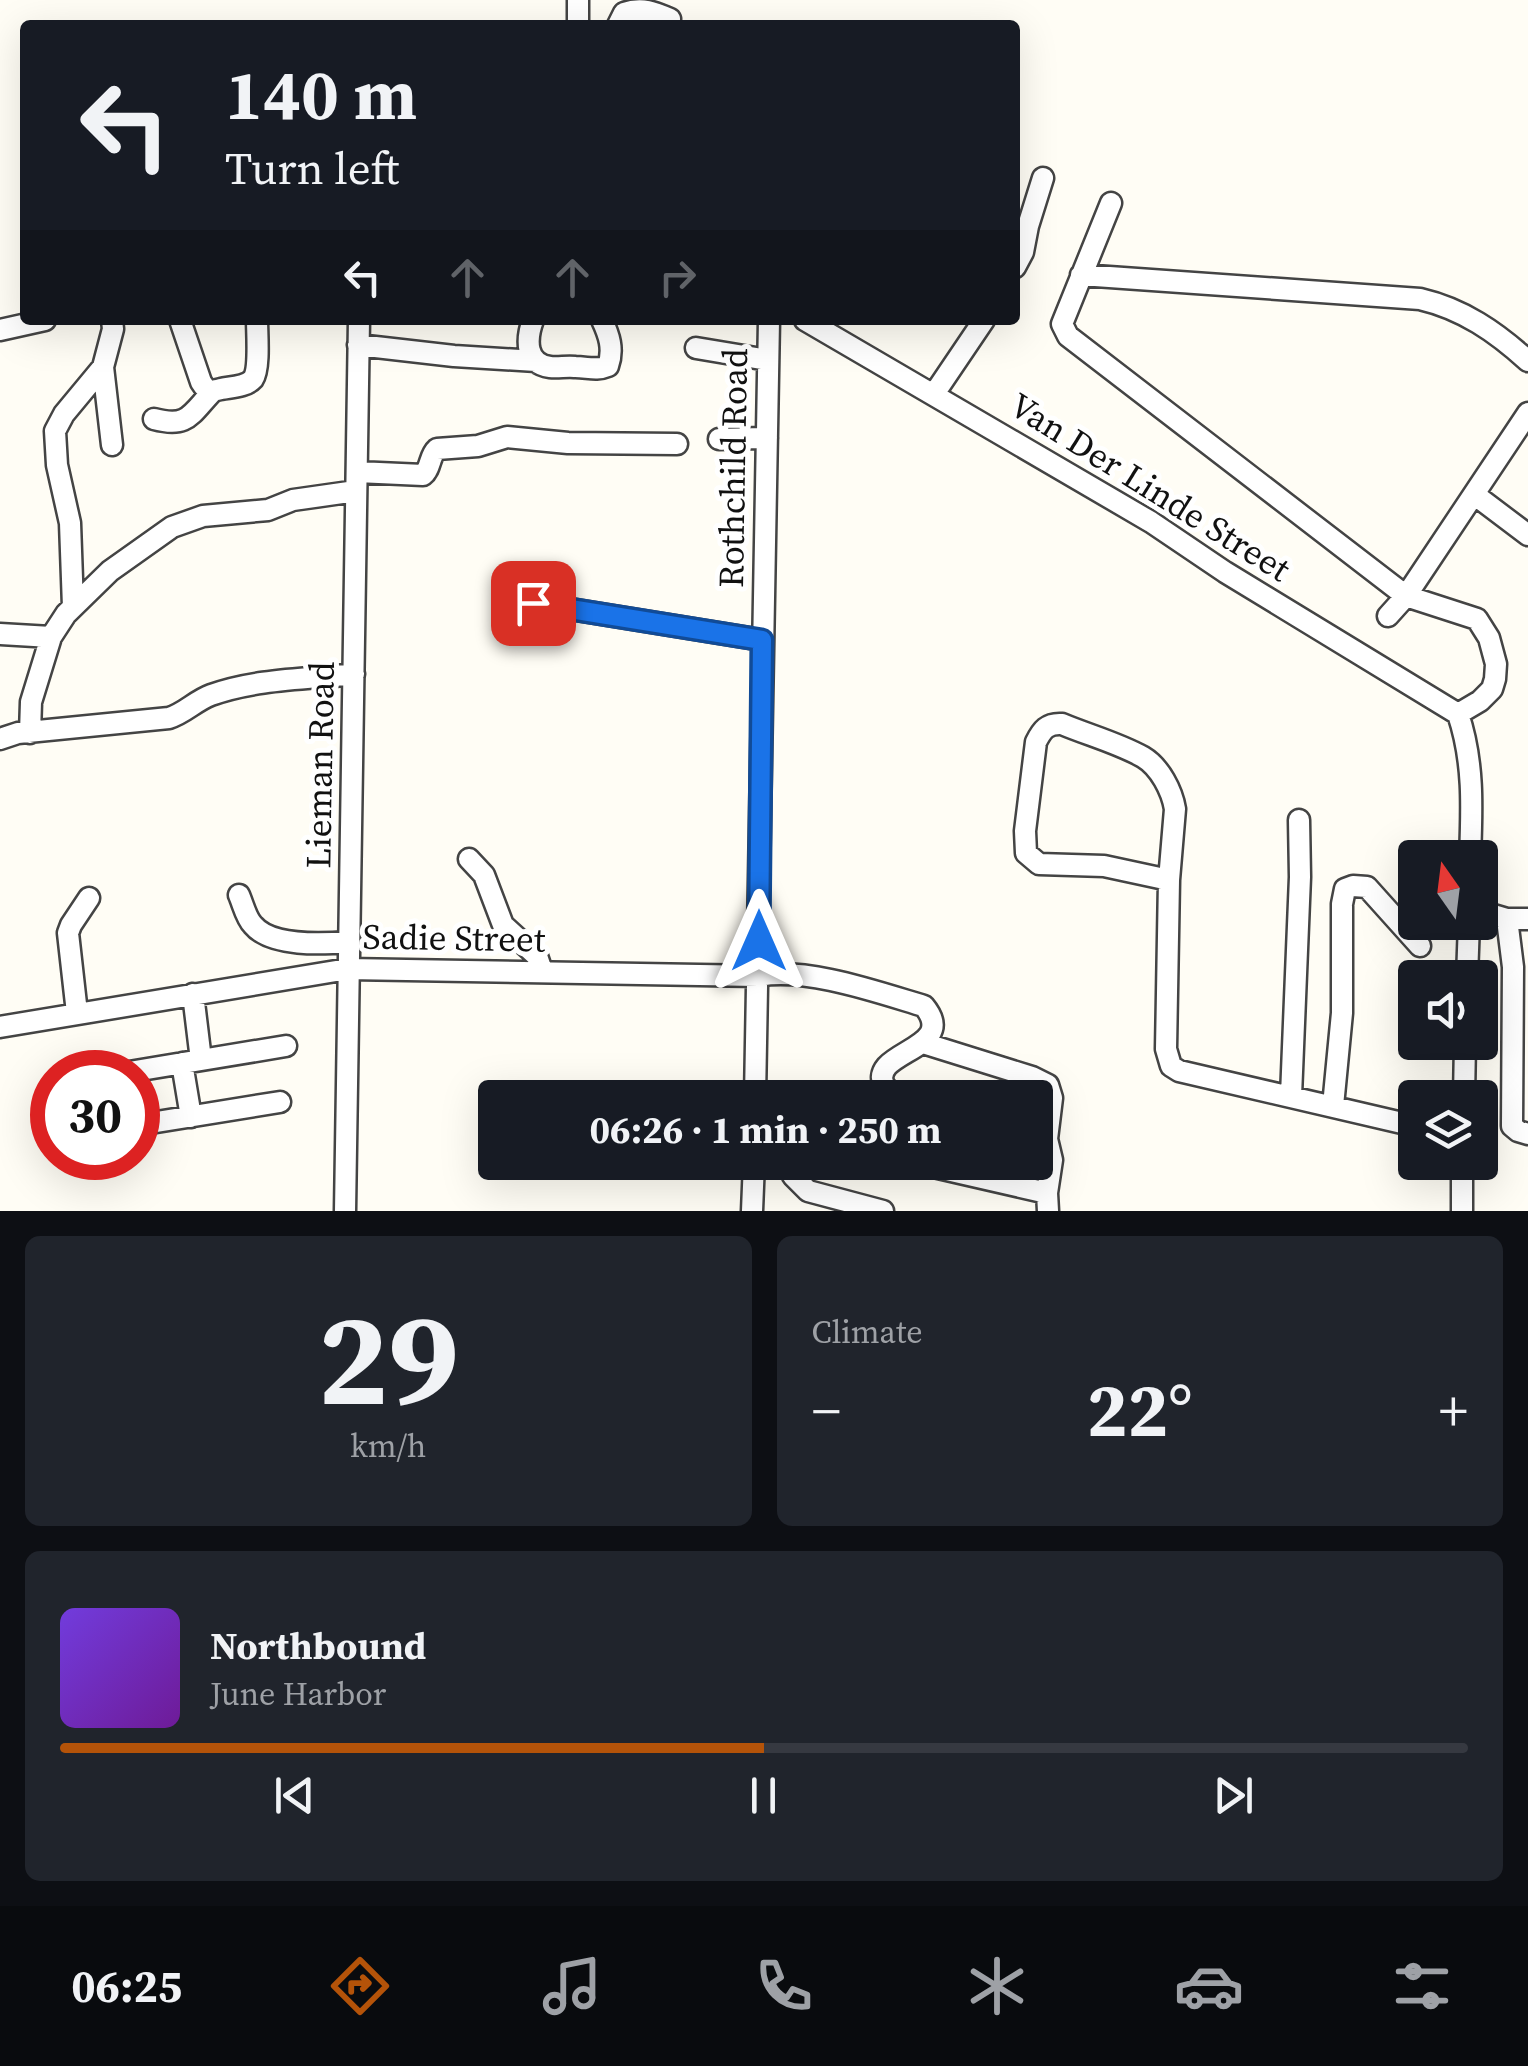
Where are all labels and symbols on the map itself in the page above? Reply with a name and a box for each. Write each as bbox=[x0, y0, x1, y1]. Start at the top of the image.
street label: Rothchild Road bbox=[707, 348, 759, 588]
street label: Van Der Linde Street bbox=[1001, 381, 1300, 593]
pin bbox=[491, 561, 576, 646]
street label: Lieman Road bbox=[294, 661, 346, 869]
north arrow bbox=[1398, 840, 1498, 940]
position arrow bbox=[707, 889, 811, 993]
street label: Sadie Street bbox=[362, 912, 546, 964]
speed limit sign: 30 bbox=[30, 1050, 160, 1180]

